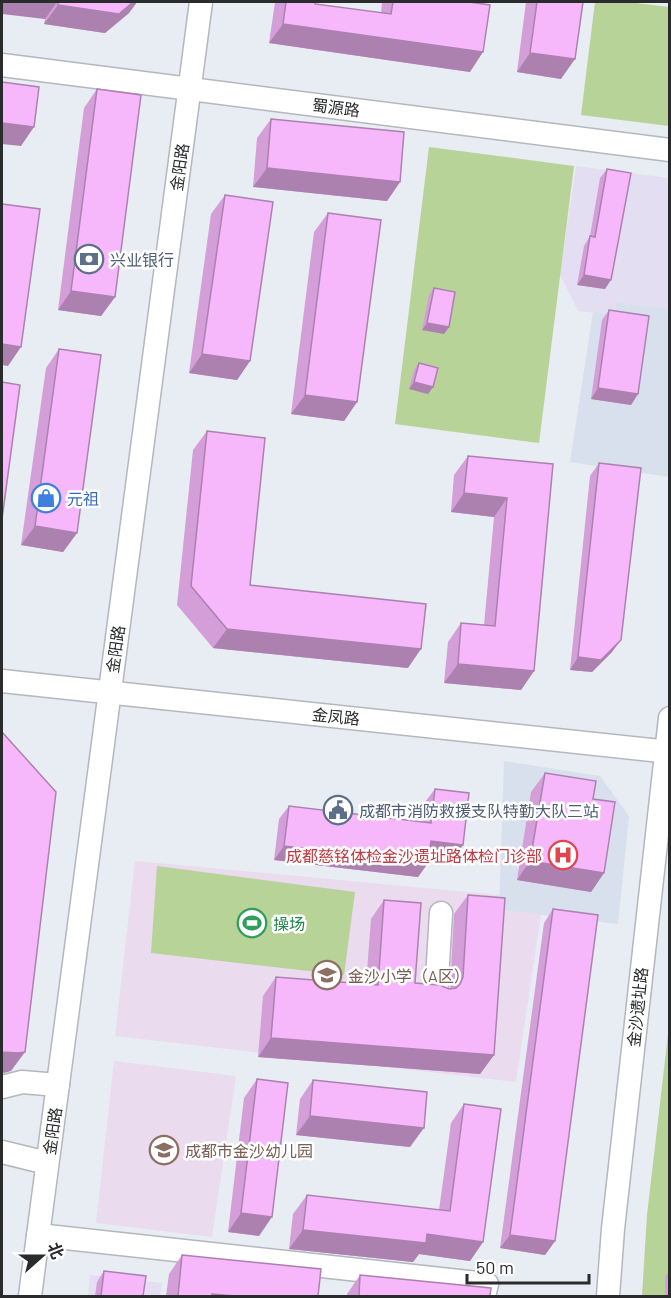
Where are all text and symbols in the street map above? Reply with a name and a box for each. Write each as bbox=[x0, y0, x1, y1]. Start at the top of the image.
street label: 蜀源路 bbox=[311, 95, 361, 119]
street label: 金阳路 bbox=[166, 142, 192, 192]
bank icon: 兴业银行 bbox=[73, 243, 105, 275]
place label: 兴业银行 bbox=[110, 250, 174, 269]
shop icon: 元祖 bbox=[30, 482, 62, 514]
place label: 元祖 bbox=[67, 489, 99, 508]
street label: 金阳路 bbox=[102, 624, 128, 674]
street label: 金凤路 bbox=[311, 704, 361, 728]
public building icon: 成都市消防救援支队特勤大队三站 bbox=[322, 794, 354, 826]
place label: 成都市消防救援支队特勤大队三站 bbox=[359, 801, 599, 820]
hospital icon: 成都慈铭体检金沙遗址路体检门诊部 bbox=[547, 839, 579, 871]
place label: 成都慈铭体检金沙遗址路体检门诊部 bbox=[286, 846, 542, 865]
sports icon: 操场 bbox=[236, 907, 268, 939]
place label: 操场 bbox=[273, 914, 305, 933]
school or university icon: 金沙小学（A区） bbox=[311, 959, 343, 991]
place label: 金沙小学（A区） bbox=[348, 966, 470, 985]
street label: 金沙遗址路 bbox=[623, 966, 651, 1048]
street label: 金阳路 bbox=[39, 1106, 65, 1156]
school or university icon: 成都市金沙幼儿园 bbox=[148, 1134, 180, 1166]
place label: 成都市金沙幼儿园 bbox=[185, 1141, 313, 1160]
north arrow bbox=[12, 1226, 72, 1286]
text: 北 bbox=[45, 1240, 68, 1261]
scale bar bbox=[467, 1247, 588, 1285]
text: 50 m bbox=[476, 1256, 514, 1278]

